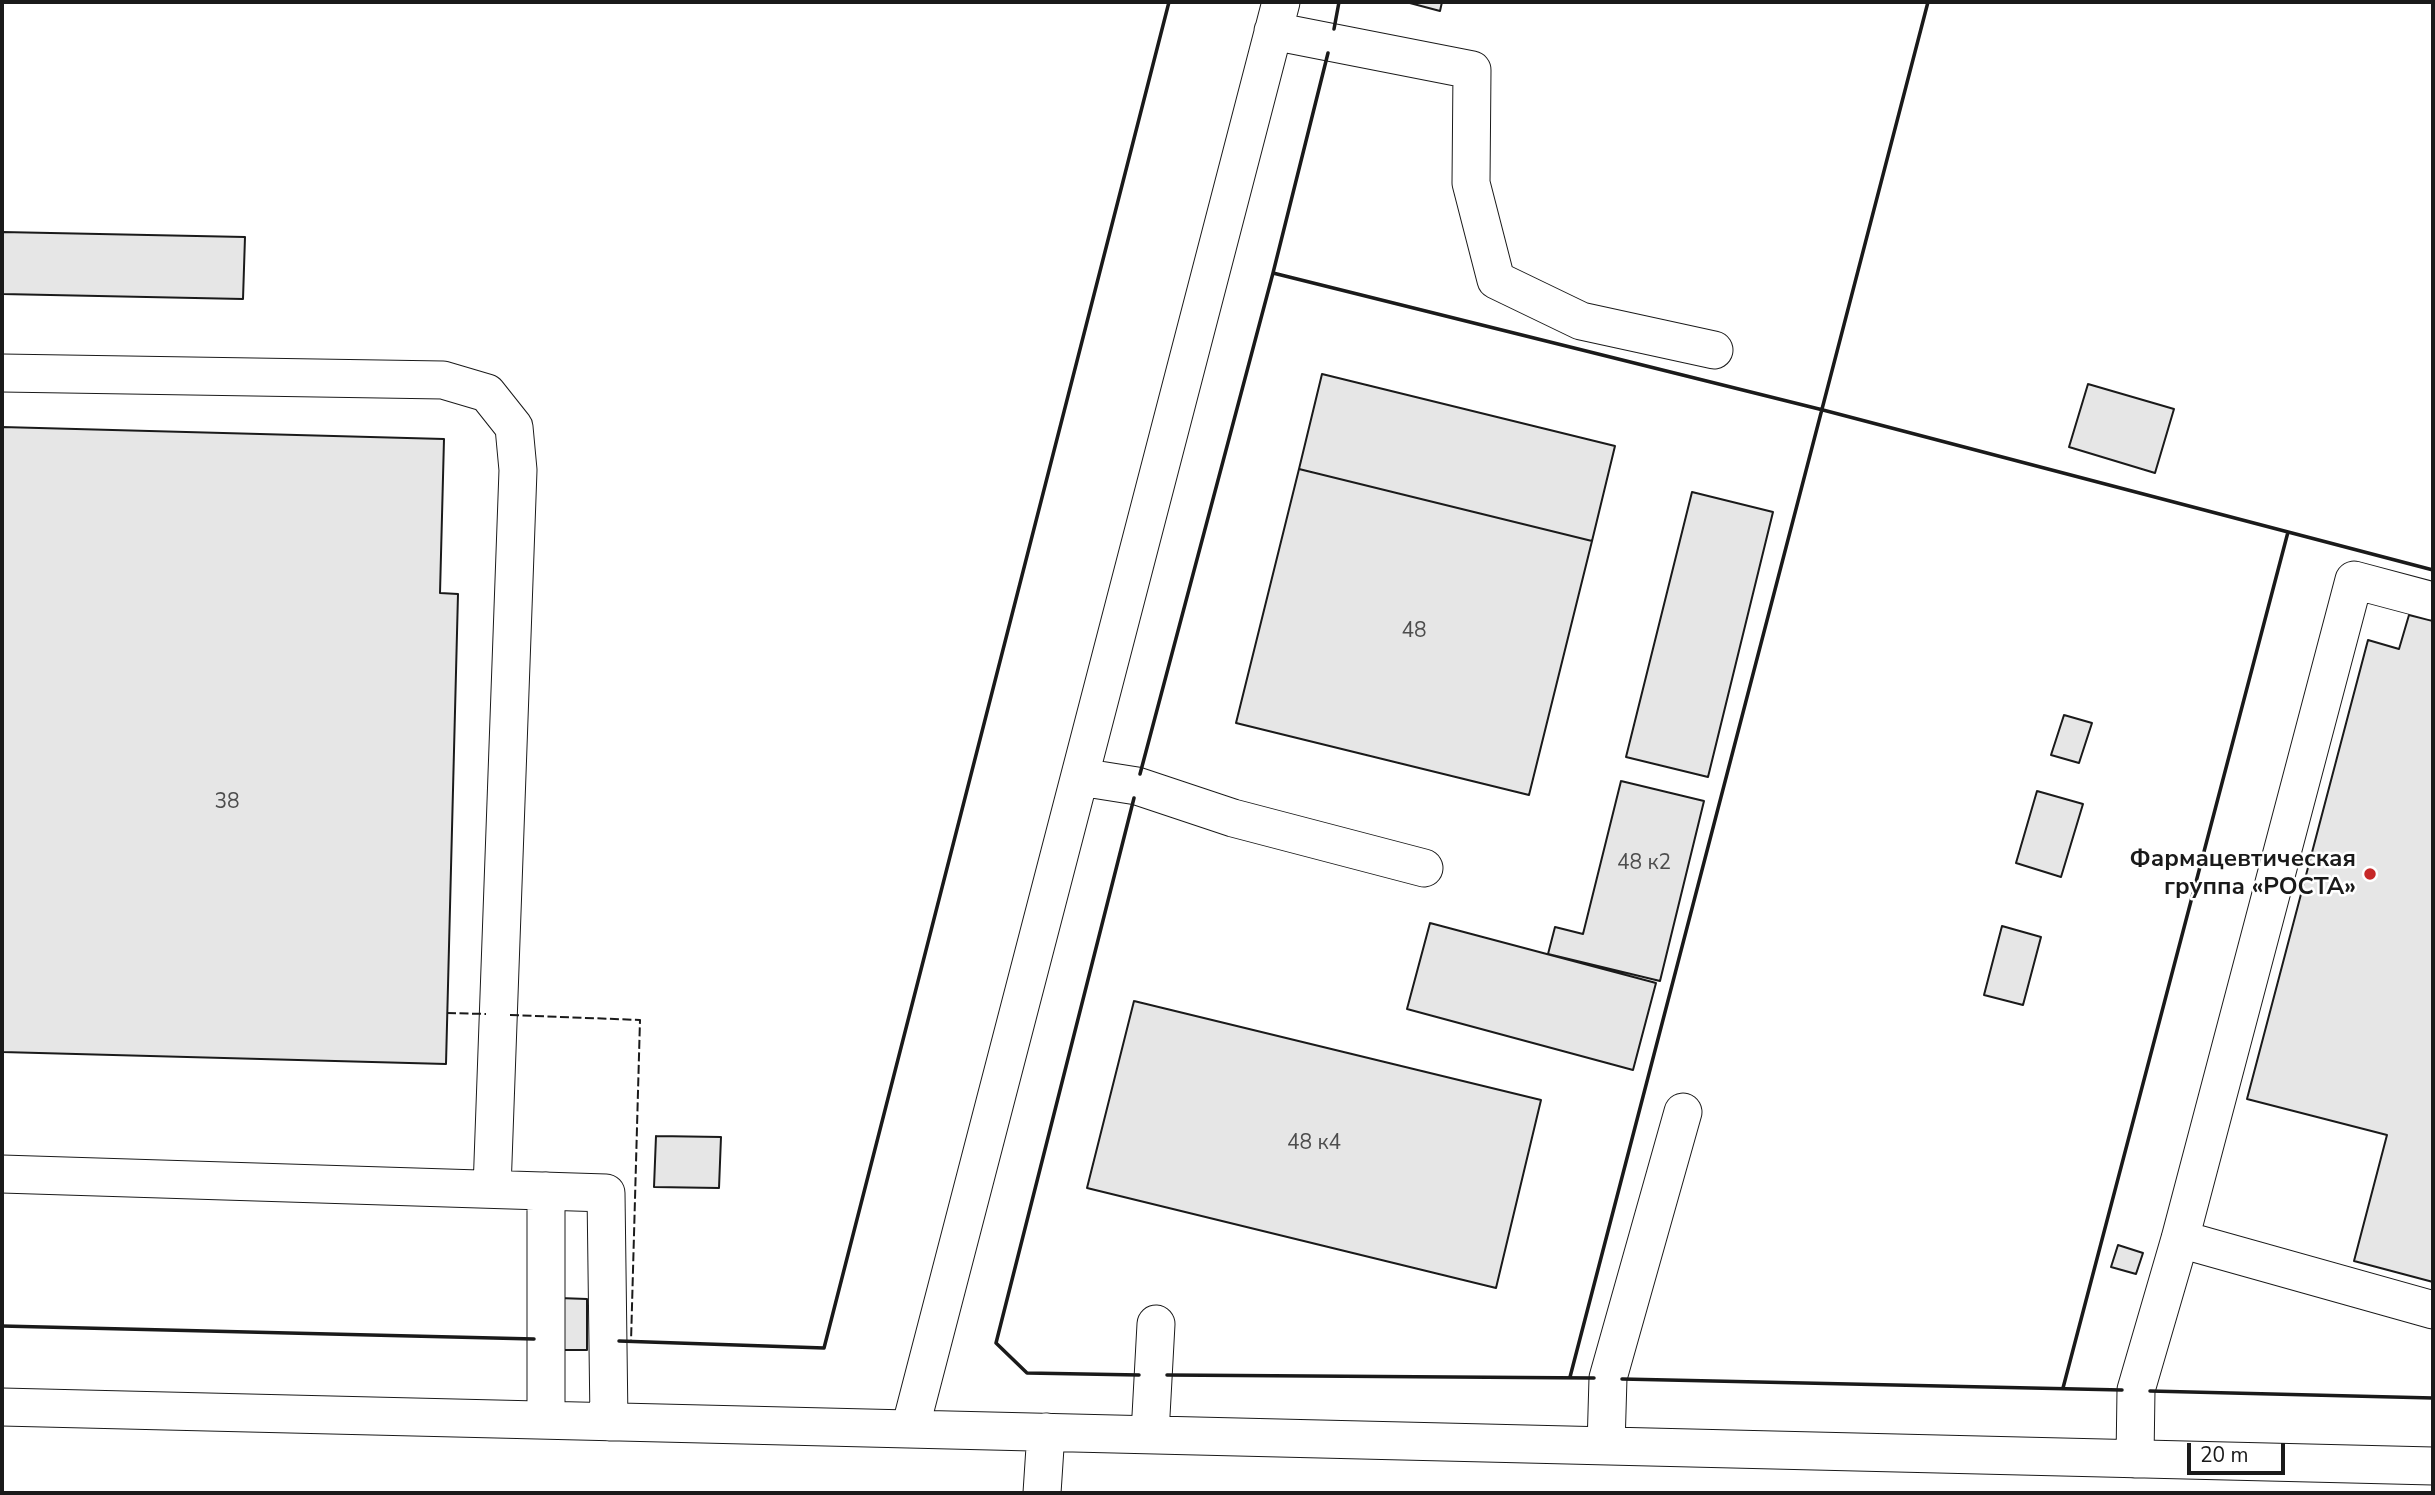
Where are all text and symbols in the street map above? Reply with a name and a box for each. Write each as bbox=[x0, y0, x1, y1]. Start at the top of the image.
house number: 48 bbox=[1401, 619, 1427, 645]
house number: 38 bbox=[214, 790, 240, 816]
place label: Фармацевтическая группа «РОСТА» bbox=[2130, 846, 2356, 902]
house number: 48 к2 bbox=[1617, 851, 1671, 877]
marker: Фармацевтическая группа «РОСТА» bbox=[2362, 866, 2378, 882]
house number: 48 к4 bbox=[1287, 1131, 1341, 1157]
scale bar bbox=[2190, 1428, 2288, 1472]
text: 20 m bbox=[2200, 1441, 2249, 1469]

